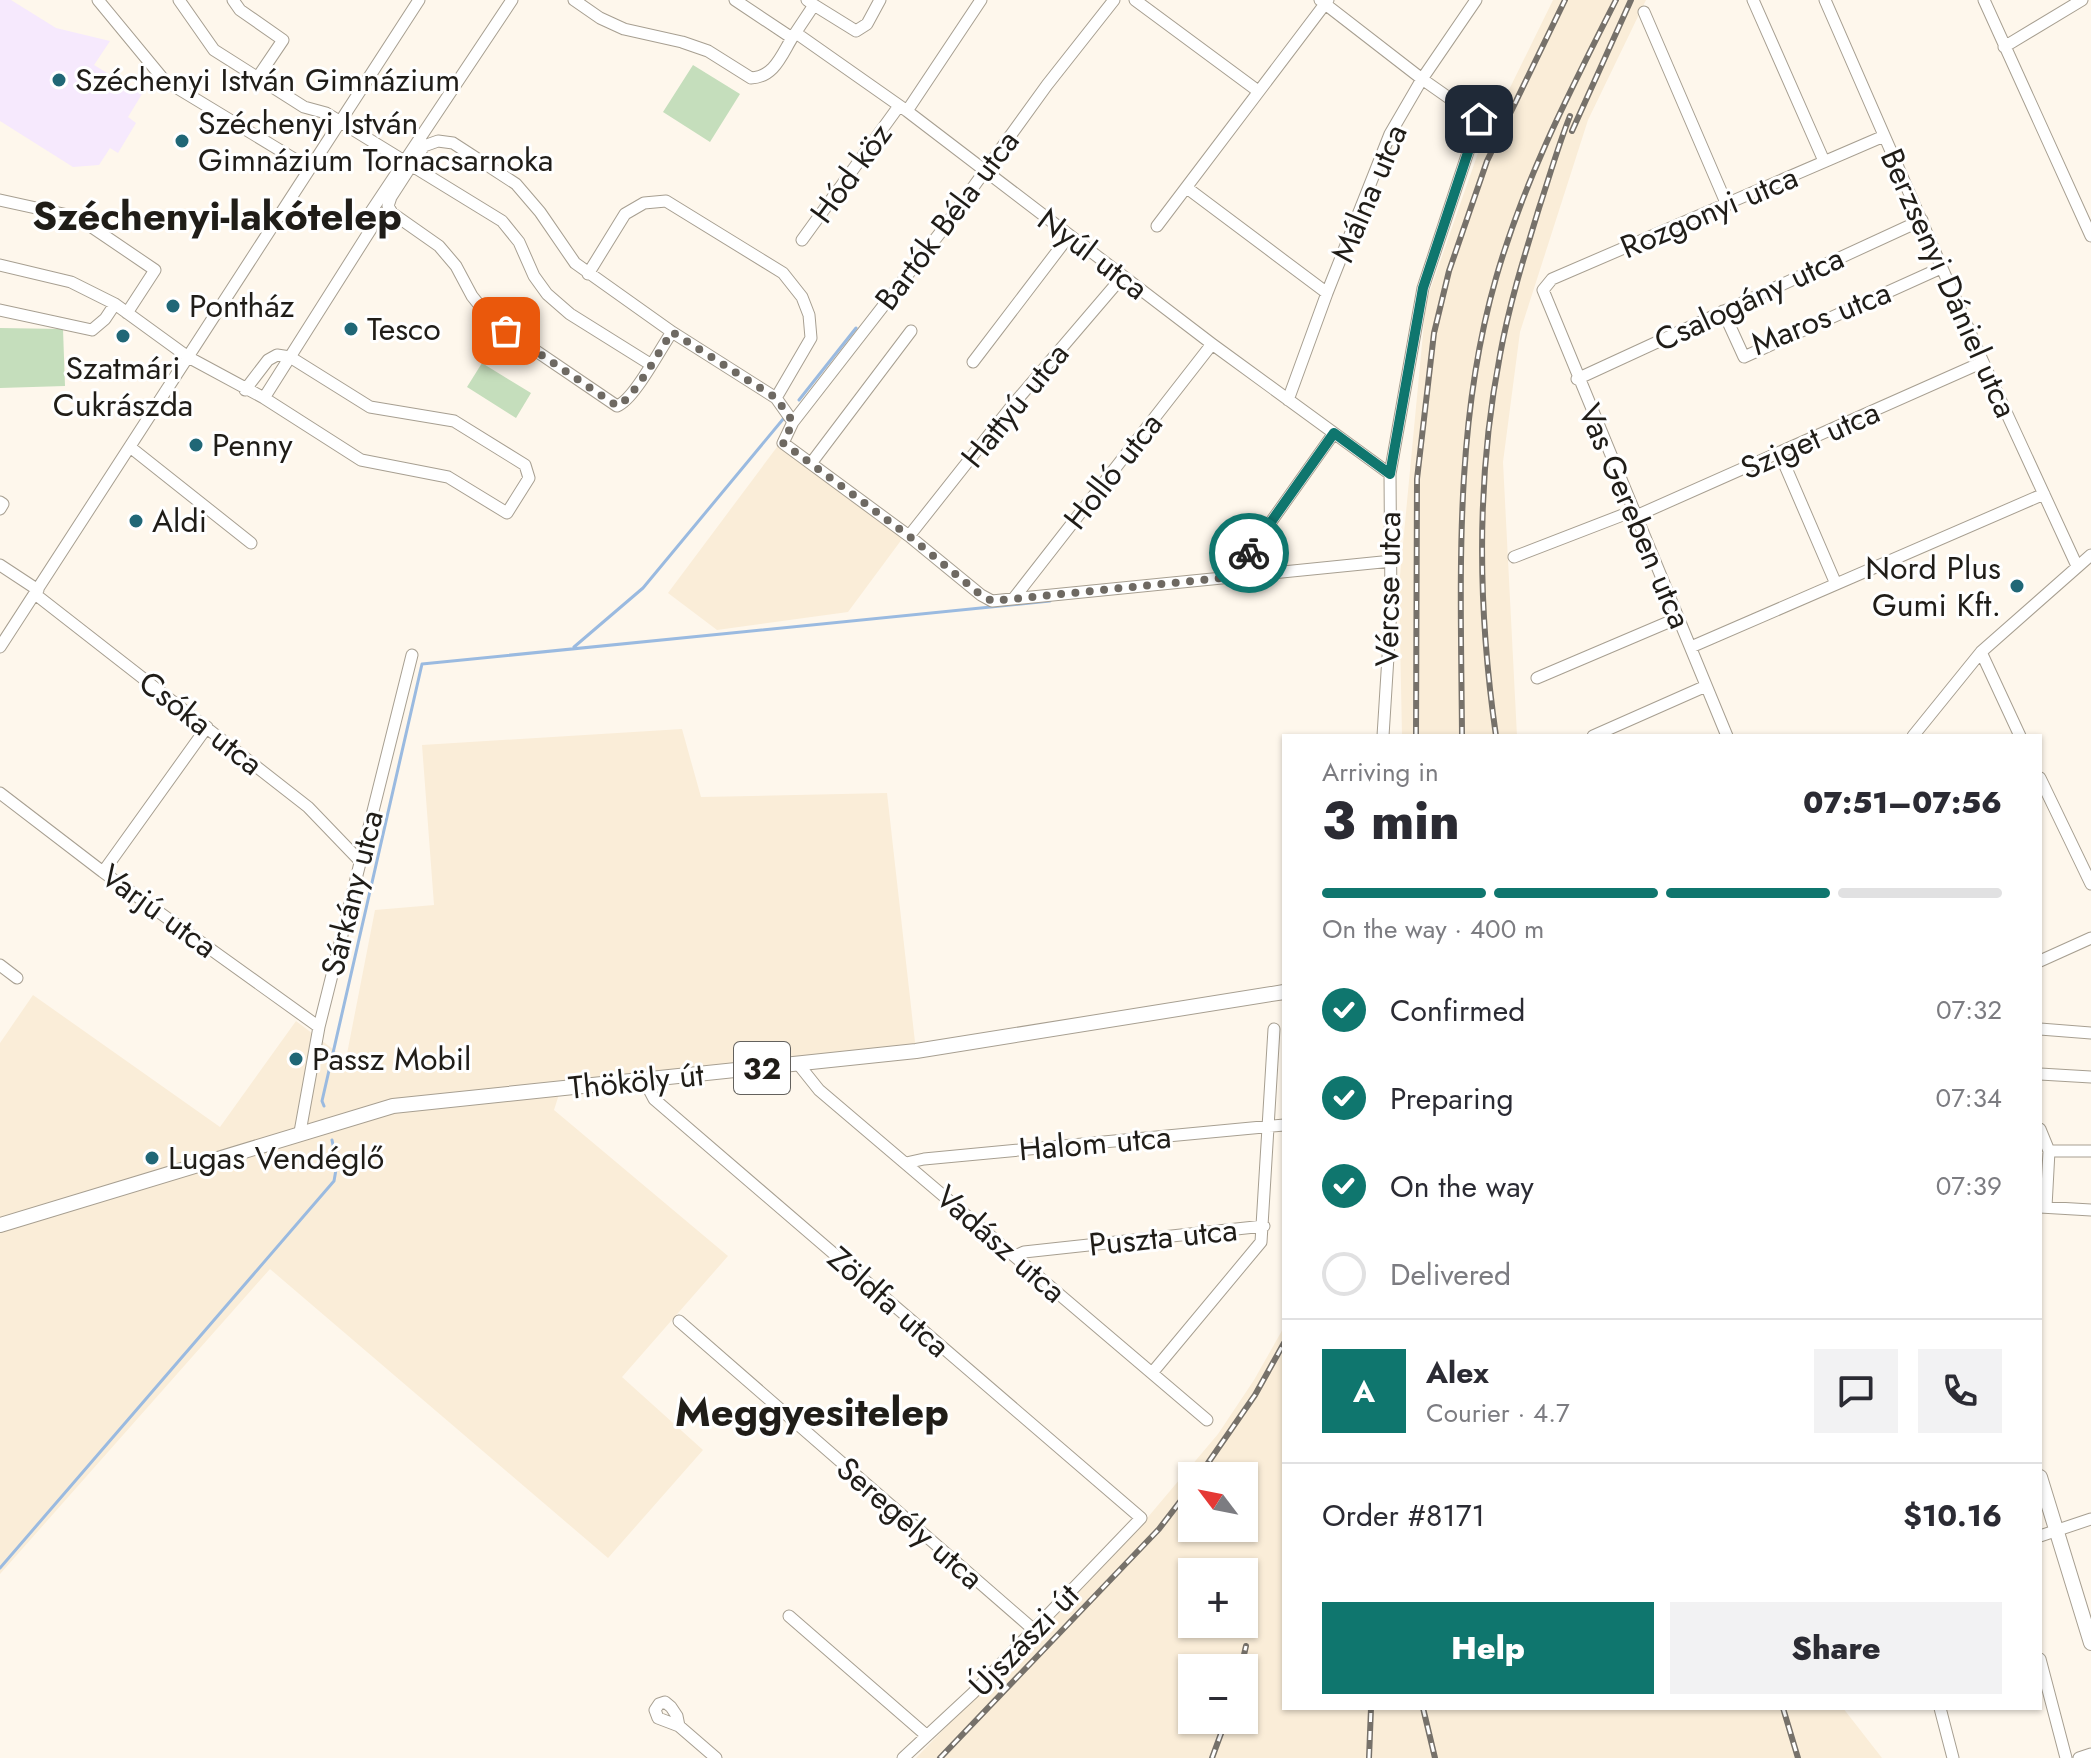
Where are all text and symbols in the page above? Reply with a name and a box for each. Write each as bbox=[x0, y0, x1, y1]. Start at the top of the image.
place label: Széchenyi István Gimnázium bbox=[75, 57, 460, 103]
marker: Széchenyi István Gimnázium bbox=[50, 71, 68, 89]
pin bbox=[1445, 85, 1513, 153]
icon: home bbox=[1457, 97, 1501, 141]
place label: Széchenyi István Gimnázium Tornacsarnoka bbox=[198, 100, 553, 183]
street label: Hód köz bbox=[799, 113, 903, 232]
street label: Málna utca bbox=[1319, 117, 1419, 269]
street label: Bartók Béla utca bbox=[864, 120, 1030, 320]
marker: Széchenyi István Gimnázium Tornacsarnoka bbox=[173, 132, 191, 150]
street label: Berzsenyi Dániel utca bbox=[1869, 141, 2029, 425]
street label: Rozgonyi utca bbox=[1613, 154, 1805, 270]
district label: Széchenyi-lakótelep bbox=[32, 187, 402, 245]
street label: Nyúl utca bbox=[1028, 197, 1158, 311]
street label: Csalogány utca bbox=[1647, 235, 1851, 363]
street label: Maros utca bbox=[1744, 269, 1898, 367]
place label: Pontház bbox=[189, 283, 295, 329]
marker: Pontház bbox=[164, 297, 182, 315]
pin bbox=[472, 297, 540, 365]
place label: Tesco bbox=[367, 306, 441, 352]
icon: bag bbox=[484, 309, 528, 353]
marker: Tesco bbox=[342, 320, 360, 338]
marker: Szatmári Cukrászda bbox=[114, 327, 132, 345]
street label: Hattyú utca bbox=[950, 333, 1080, 477]
place label: Szatmári Cukrászda bbox=[53, 345, 193, 428]
street label: Sziget utca bbox=[1733, 389, 1887, 491]
street label: Vas Gereben utca bbox=[1567, 396, 1703, 636]
street label: Holló utca bbox=[1053, 403, 1173, 539]
place label: Penny bbox=[212, 422, 293, 468]
marker: Penny bbox=[187, 436, 205, 454]
place label: Aldi bbox=[152, 498, 207, 544]
street label: Vércse utca bbox=[1364, 511, 1412, 667]
marker: Aldi bbox=[127, 512, 145, 530]
courier bbox=[1209, 513, 1289, 593]
icon: bike bbox=[1227, 531, 1271, 575]
place label: Nord Plus Gumi Kft. bbox=[1865, 545, 2001, 628]
marker: Nord Plus Gumi Kft. bbox=[2008, 577, 2026, 595]
street label: Csóka utca bbox=[129, 660, 273, 786]
text: Arriving in bbox=[1322, 753, 1439, 791]
text: 07:51–07:56 bbox=[1803, 781, 2002, 824]
text: 3 min bbox=[1322, 783, 1460, 859]
street label: Sárkány utca bbox=[309, 805, 395, 981]
street label: Varjú utca bbox=[91, 853, 227, 969]
text: On the way · 400 m bbox=[1322, 910, 1544, 948]
icon: check bbox=[1322, 988, 1366, 1032]
text: Confirmed bbox=[1390, 989, 1525, 1032]
text: 07:32 bbox=[1936, 991, 2002, 1029]
place label: Passz Mobil bbox=[312, 1036, 471, 1082]
road number: 32 bbox=[734, 1042, 790, 1094]
marker: Passz Mobil bbox=[287, 1050, 305, 1068]
street label: Thököly út bbox=[566, 1051, 706, 1111]
icon: check bbox=[1322, 1076, 1366, 1120]
text: Preparing bbox=[1390, 1077, 1514, 1120]
text: 07:34 bbox=[1936, 1079, 2002, 1117]
street label: Halom utca bbox=[1017, 1113, 1173, 1173]
place label: Lugas Vendéglő bbox=[168, 1135, 384, 1181]
marker: Lugas Vendéglő bbox=[143, 1149, 161, 1167]
icon: check bbox=[1322, 1164, 1366, 1208]
text: On the way bbox=[1390, 1165, 1534, 1208]
text: 07:39 bbox=[1936, 1167, 2002, 1205]
street label: Vadász utca bbox=[926, 1174, 1076, 1314]
street label: Puszta utca bbox=[1086, 1206, 1240, 1268]
street label: Zöldfa utca bbox=[818, 1236, 960, 1368]
text: Delivered bbox=[1390, 1253, 1511, 1296]
button: chat bbox=[1814, 1349, 1898, 1433]
button: phone bbox=[1918, 1349, 2002, 1433]
text: Alex bbox=[1426, 1351, 1489, 1394]
text: A bbox=[1353, 1370, 1375, 1413]
district label: Meggyesitelep bbox=[675, 1383, 949, 1441]
text: Courier · 4.7 bbox=[1426, 1394, 1570, 1432]
street label: Seregély utca bbox=[826, 1446, 994, 1600]
north arrow bbox=[1178, 1462, 1258, 1542]
map controls bbox=[1178, 1462, 1258, 1734]
text: Order #8171 bbox=[1322, 1494, 1485, 1537]
text: $10.16 bbox=[1903, 1494, 2002, 1537]
button: + bbox=[1178, 1558, 1258, 1638]
street label: Újszászi út bbox=[958, 1573, 1090, 1707]
button: Help bbox=[1322, 1602, 1654, 1694]
button: Share bbox=[1670, 1602, 2002, 1694]
button: − bbox=[1178, 1654, 1258, 1734]

